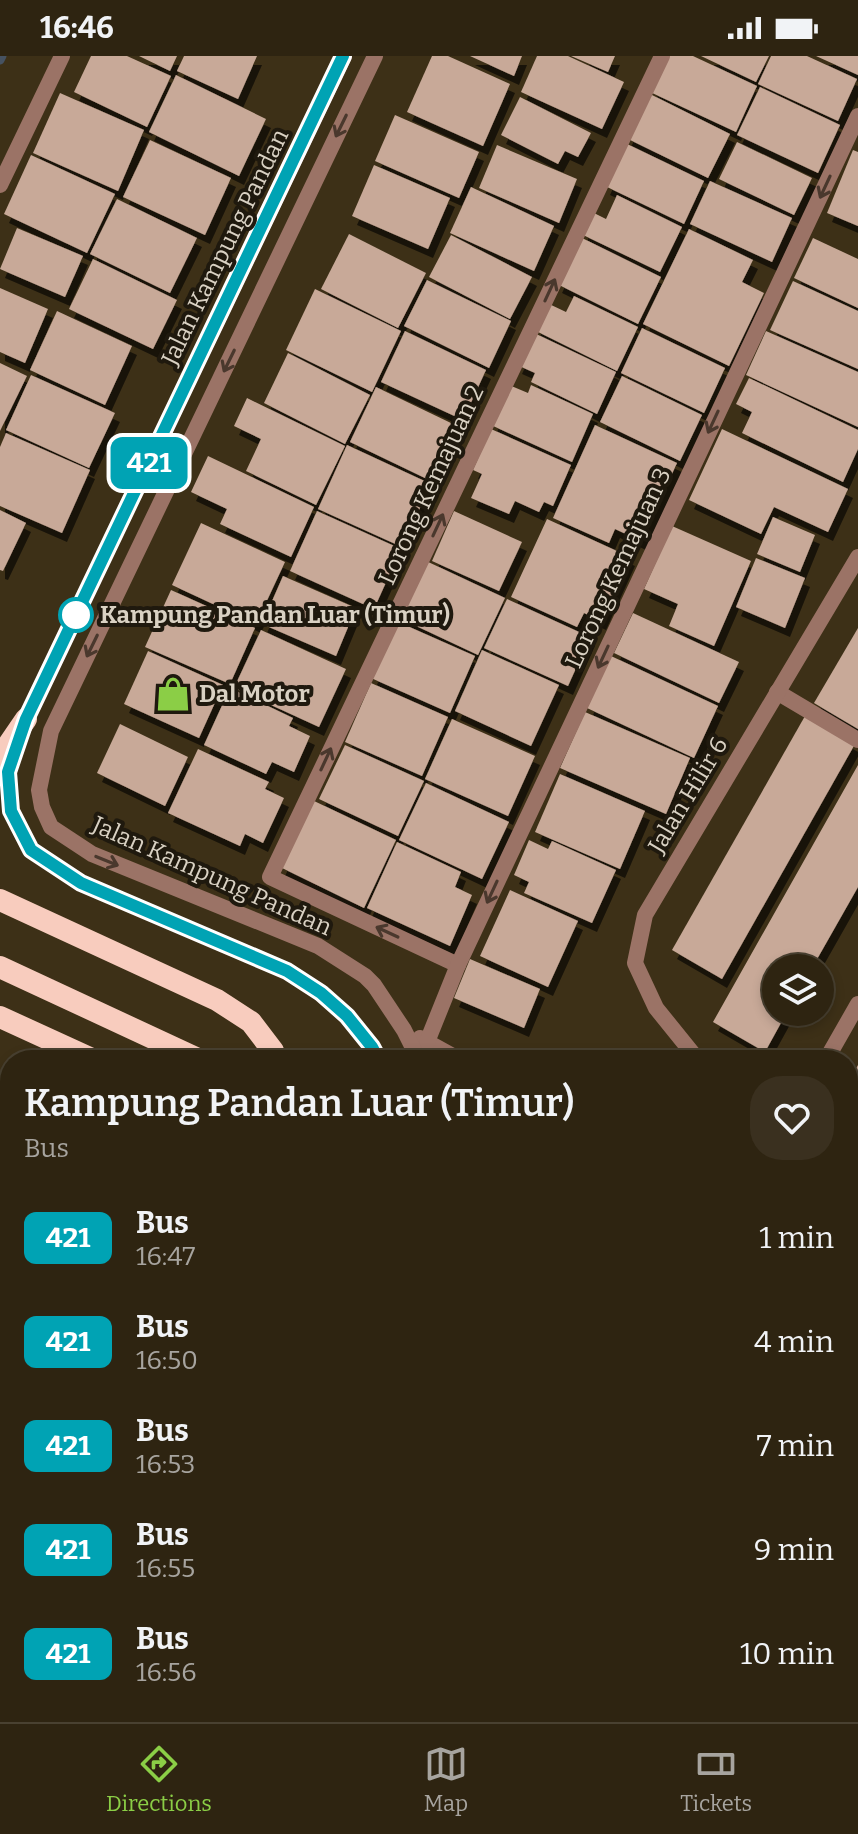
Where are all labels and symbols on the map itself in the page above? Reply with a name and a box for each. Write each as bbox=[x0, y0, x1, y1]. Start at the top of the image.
one-way arrow bbox=[333, 114, 348, 138]
street label: Jalan Kampung Pandan bbox=[155, 124, 294, 370]
one-way arrow bbox=[817, 175, 832, 199]
one-way arrow bbox=[543, 278, 558, 302]
one-way arrow bbox=[221, 348, 236, 372]
street label: Lorong Kemajuan 2 bbox=[373, 381, 489, 589]
one-way arrow bbox=[705, 410, 720, 434]
line badge: 421 bbox=[103, 437, 195, 489]
street label: Lorong Kemajuan 3 bbox=[559, 464, 677, 672]
one-way arrow bbox=[431, 513, 446, 537]
marker: Kampung Pandan Luar (Timur) bbox=[59, 598, 93, 632]
place label: Kampung Pandan Luar (Timur) bbox=[100, 601, 450, 629]
one-way arrow bbox=[84, 633, 99, 657]
one-way arrow bbox=[595, 645, 610, 669]
shop icon: Dal Motor bbox=[154, 675, 192, 713]
place label: Dal Motor bbox=[199, 680, 310, 708]
street label: Jalan Hilir 6 bbox=[642, 732, 734, 859]
one-way arrow bbox=[319, 748, 334, 772]
street label: Jalan Kampung Pandan bbox=[87, 810, 336, 941]
one-way arrow bbox=[94, 854, 119, 869]
one-way arrow bbox=[484, 880, 499, 904]
one-way arrow bbox=[375, 924, 399, 939]

